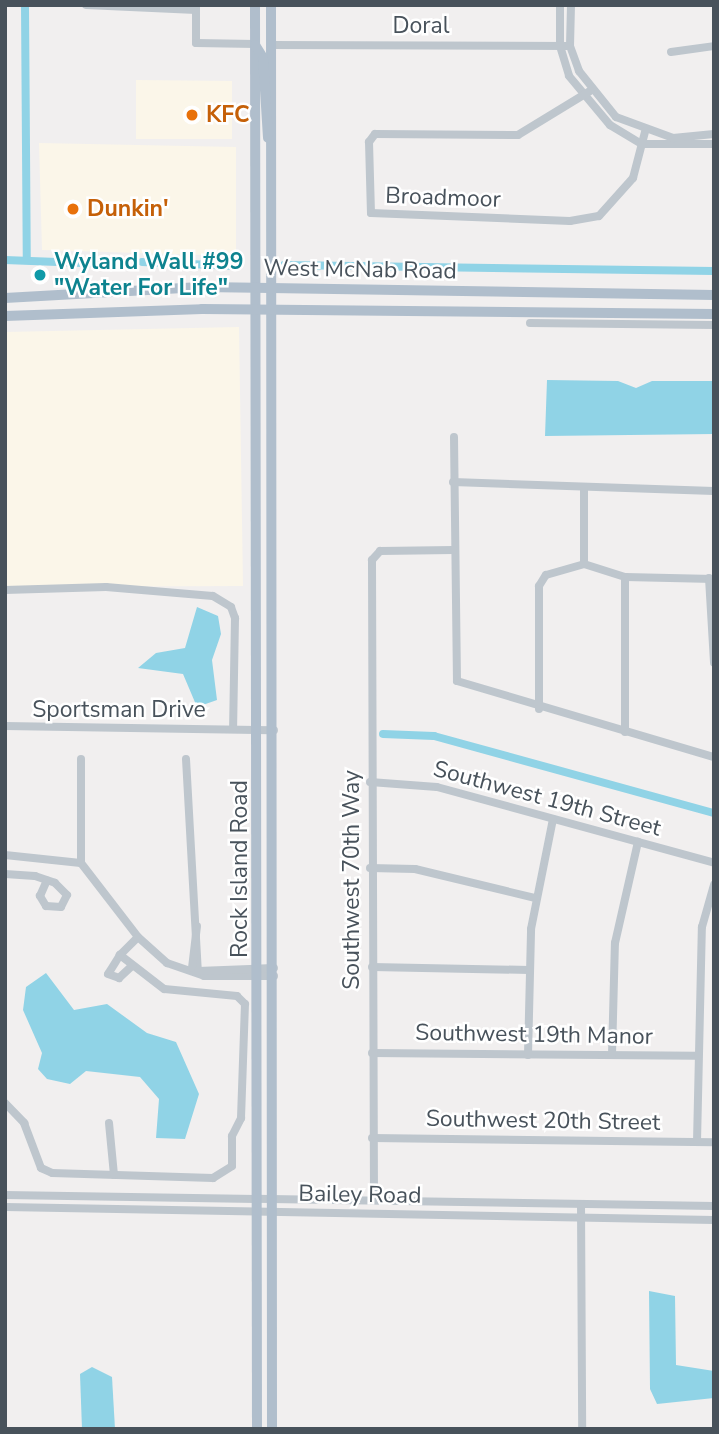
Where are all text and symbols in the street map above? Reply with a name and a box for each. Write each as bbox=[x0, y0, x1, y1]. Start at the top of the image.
street label: Doral bbox=[393, 12, 449, 40]
place label: KFC bbox=[206, 101, 250, 129]
marker: KFC bbox=[184, 107, 200, 123]
street label: Broadmoor bbox=[385, 182, 501, 214]
place label: Dunkin' bbox=[87, 195, 169, 223]
marker: Dunkin' bbox=[65, 201, 81, 217]
place label: Wyland Wall #99 "Water For Life" bbox=[54, 248, 243, 302]
street label: West McNab Road bbox=[263, 255, 457, 285]
marker: Wyland Wall #99 "Water For Life" bbox=[32, 267, 48, 283]
street label: Sportsman Drive bbox=[32, 696, 206, 724]
street label: Southwest 19th Street bbox=[430, 755, 664, 843]
street label: Southwest 70th Way bbox=[338, 770, 366, 990]
street label: Rock Island Road bbox=[226, 780, 254, 958]
street label: Southwest 19th Manor bbox=[415, 1019, 653, 1051]
street label: Southwest 20th Street bbox=[426, 1105, 660, 1137]
street label: Bailey Road bbox=[298, 1180, 422, 1210]

